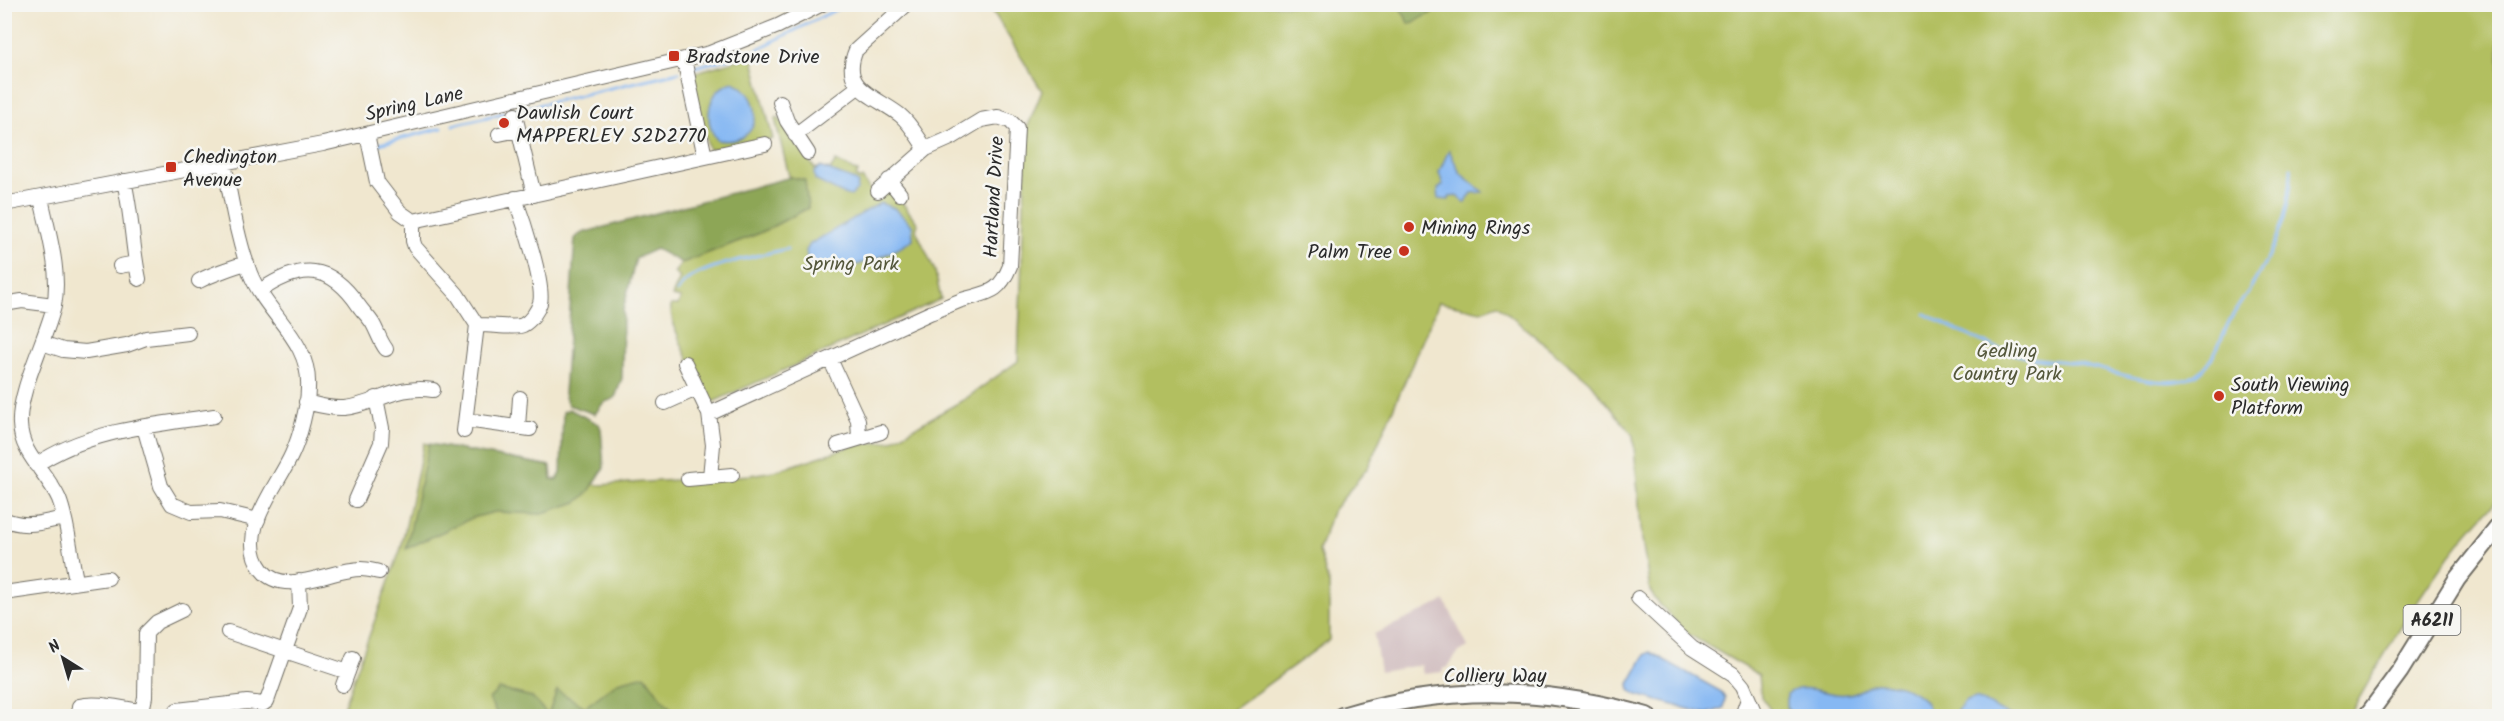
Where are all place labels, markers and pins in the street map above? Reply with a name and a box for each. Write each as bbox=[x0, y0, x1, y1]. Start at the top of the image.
place label: Bradstone Drive bbox=[686, 42, 819, 74]
marker: Bradstone Drive bbox=[667, 49, 681, 63]
place label: Dawlish Court MAPPERLEY 52D2770 bbox=[516, 98, 707, 153]
marker: Dawlish Court MAPPERLEY 52D2770 bbox=[497, 116, 511, 130]
place label: Chedington Avenue bbox=[183, 142, 277, 197]
marker: Chedington Avenue bbox=[164, 160, 178, 174]
place label: Mining Rings bbox=[1421, 213, 1531, 245]
marker: Mining Rings bbox=[1402, 220, 1416, 234]
place label: Palm Tree bbox=[1308, 237, 1392, 269]
marker: Palm Tree bbox=[1397, 244, 1411, 258]
place label: South Viewing Platform bbox=[2231, 370, 2350, 425]
marker: South Viewing Platform bbox=[2212, 389, 2226, 403]

